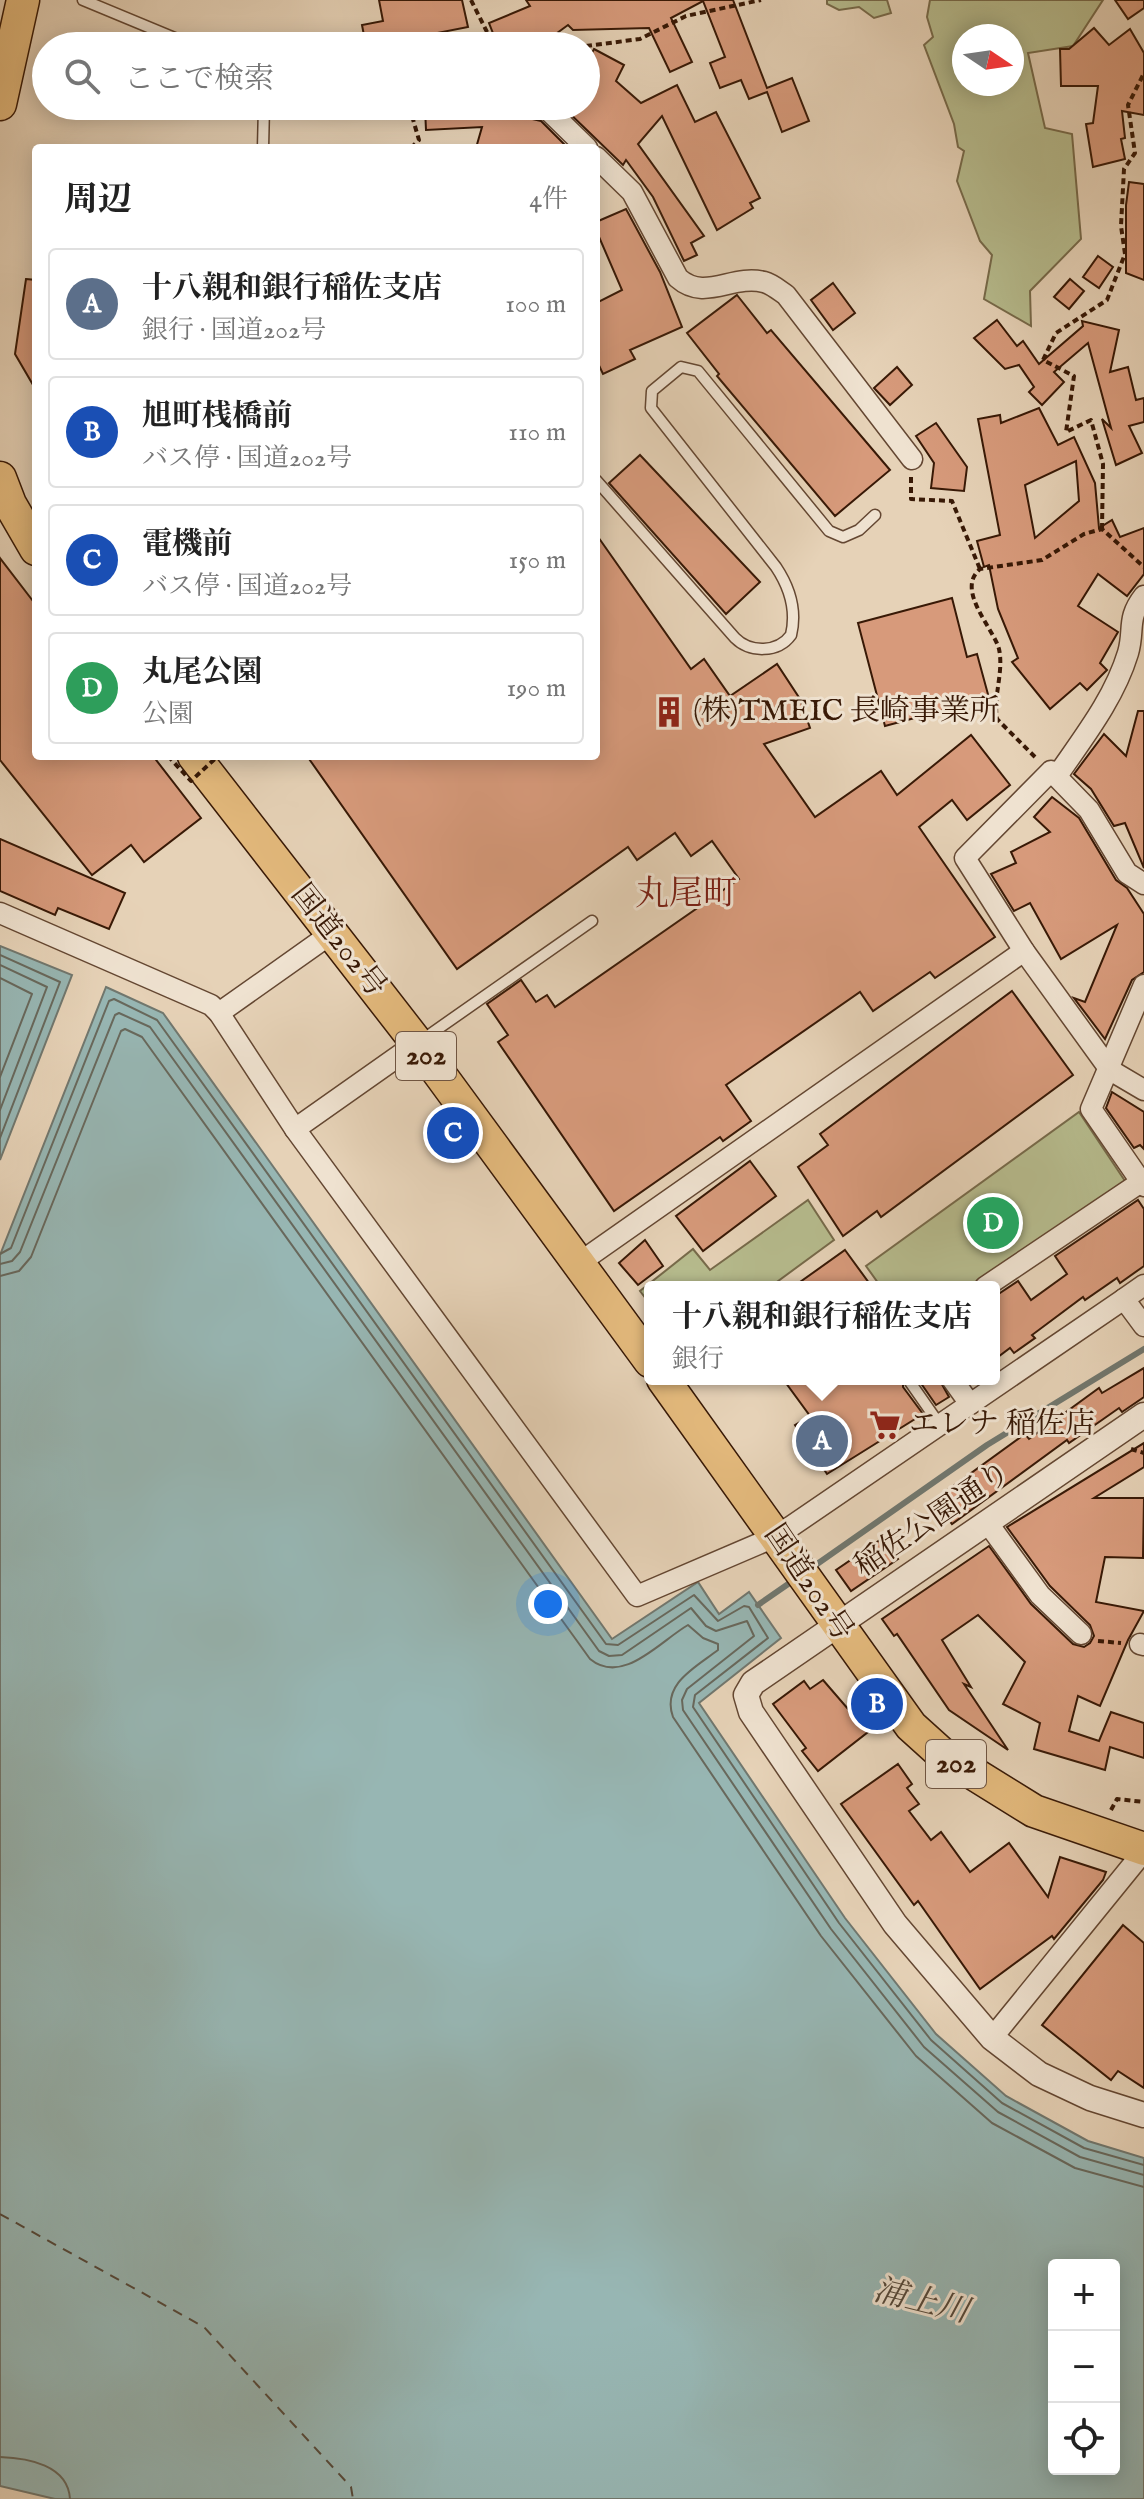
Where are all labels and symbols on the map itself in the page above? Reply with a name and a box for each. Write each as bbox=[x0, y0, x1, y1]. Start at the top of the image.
north arrow bbox=[952, 24, 1024, 96]
place label: (株)TMEIC 長崎事業所 bbox=[693, 693, 1000, 731]
building icon: (株)TMEIC 長崎事業所 bbox=[652, 695, 686, 729]
district label: 丸尾町 bbox=[635, 873, 737, 916]
street label: 国道202号 bbox=[282, 877, 394, 1005]
road number: 202 bbox=[396, 1032, 456, 1080]
pin: C bbox=[427, 1103, 479, 1163]
pin: D bbox=[967, 1193, 1019, 1253]
place label: エレナ 稲佐店 bbox=[909, 1406, 1096, 1444]
supermarket icon: エレナ 稲佐店 bbox=[868, 1408, 902, 1442]
pin: A bbox=[796, 1411, 848, 1471]
street label: 稲佐公園通り bbox=[848, 1454, 1018, 1586]
street label: 国道202号 bbox=[755, 1517, 861, 1649]
your location bbox=[528, 1584, 568, 1624]
pin: B bbox=[851, 1674, 903, 1734]
road number: 202 bbox=[926, 1740, 986, 1788]
water label: 浦上川 bbox=[869, 2270, 975, 2334]

